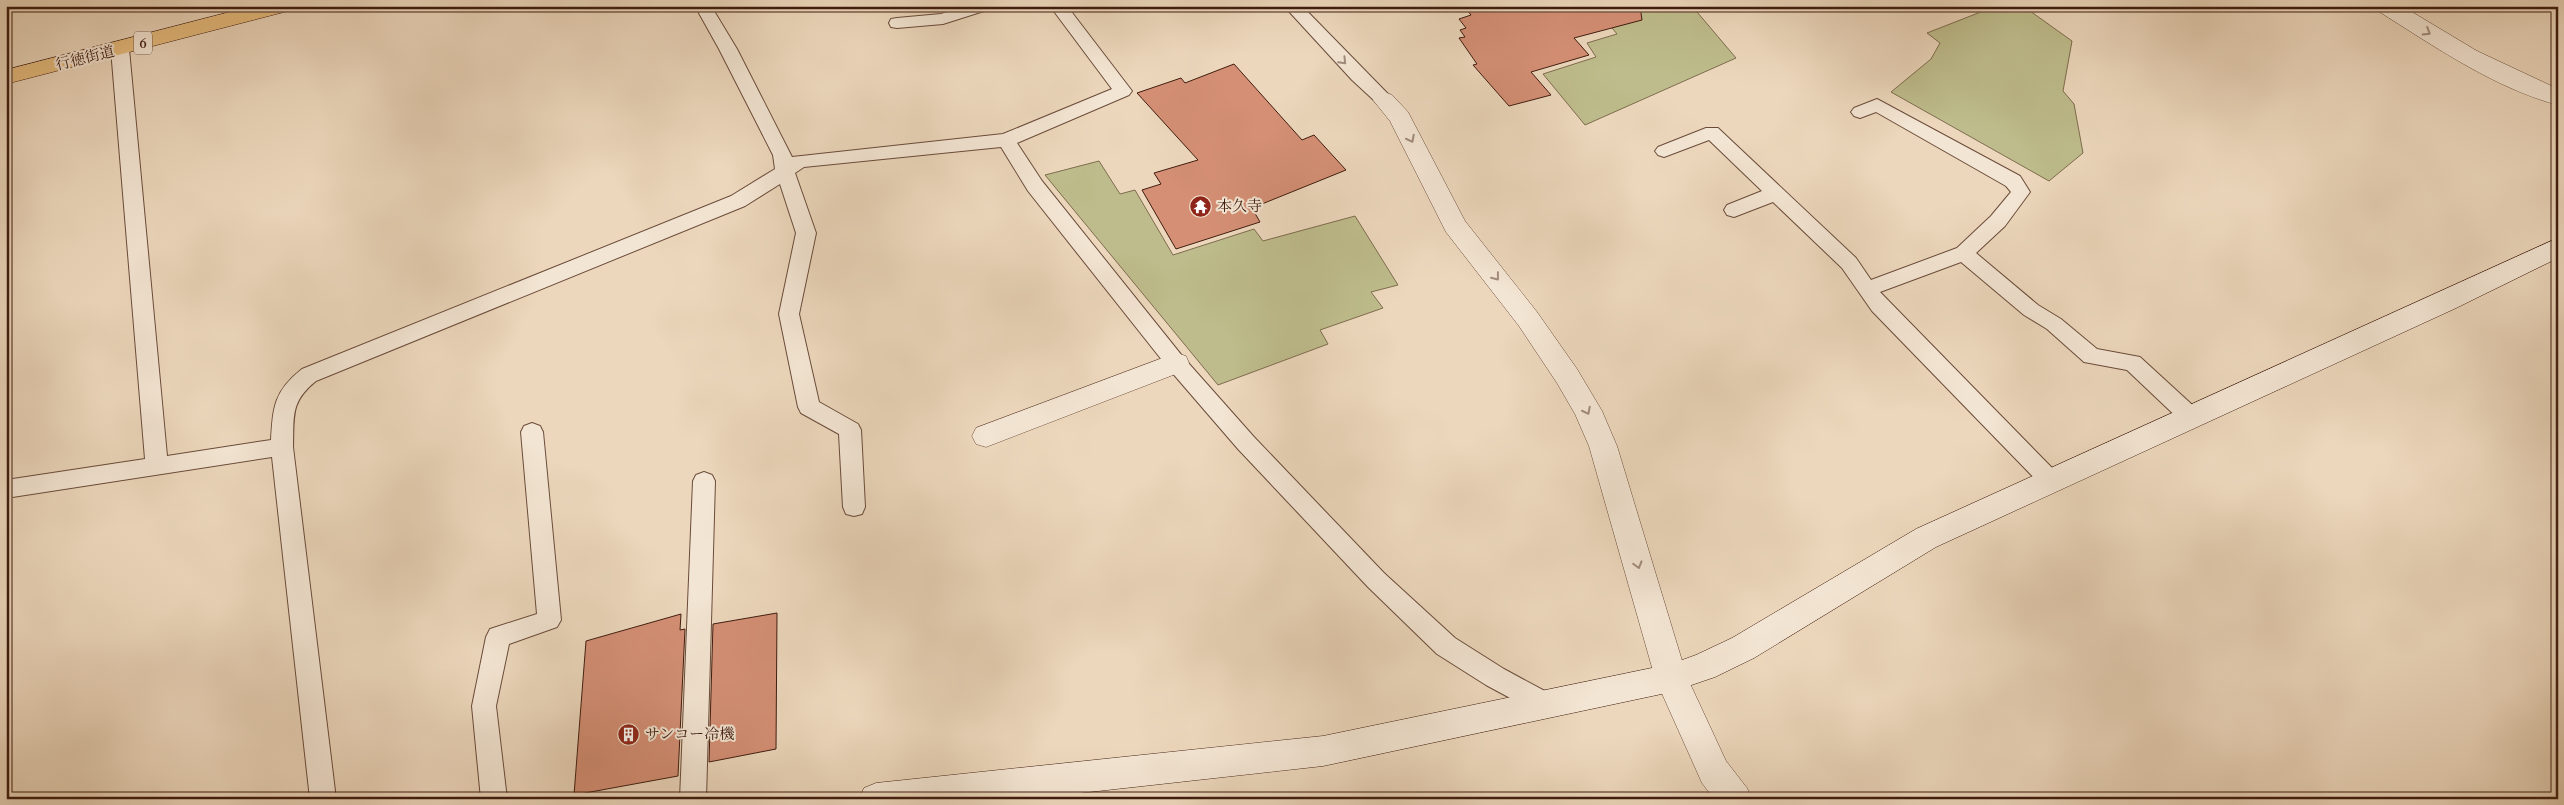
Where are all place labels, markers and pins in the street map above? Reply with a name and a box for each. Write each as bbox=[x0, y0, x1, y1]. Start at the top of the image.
temple icon: 本久寺 bbox=[1189, 194, 1213, 218]
place label: 本久寺 bbox=[1217, 196, 1262, 216]
building icon: サンコー冷機 bbox=[617, 722, 641, 746]
place label: サンコー冷機 bbox=[645, 724, 734, 744]

